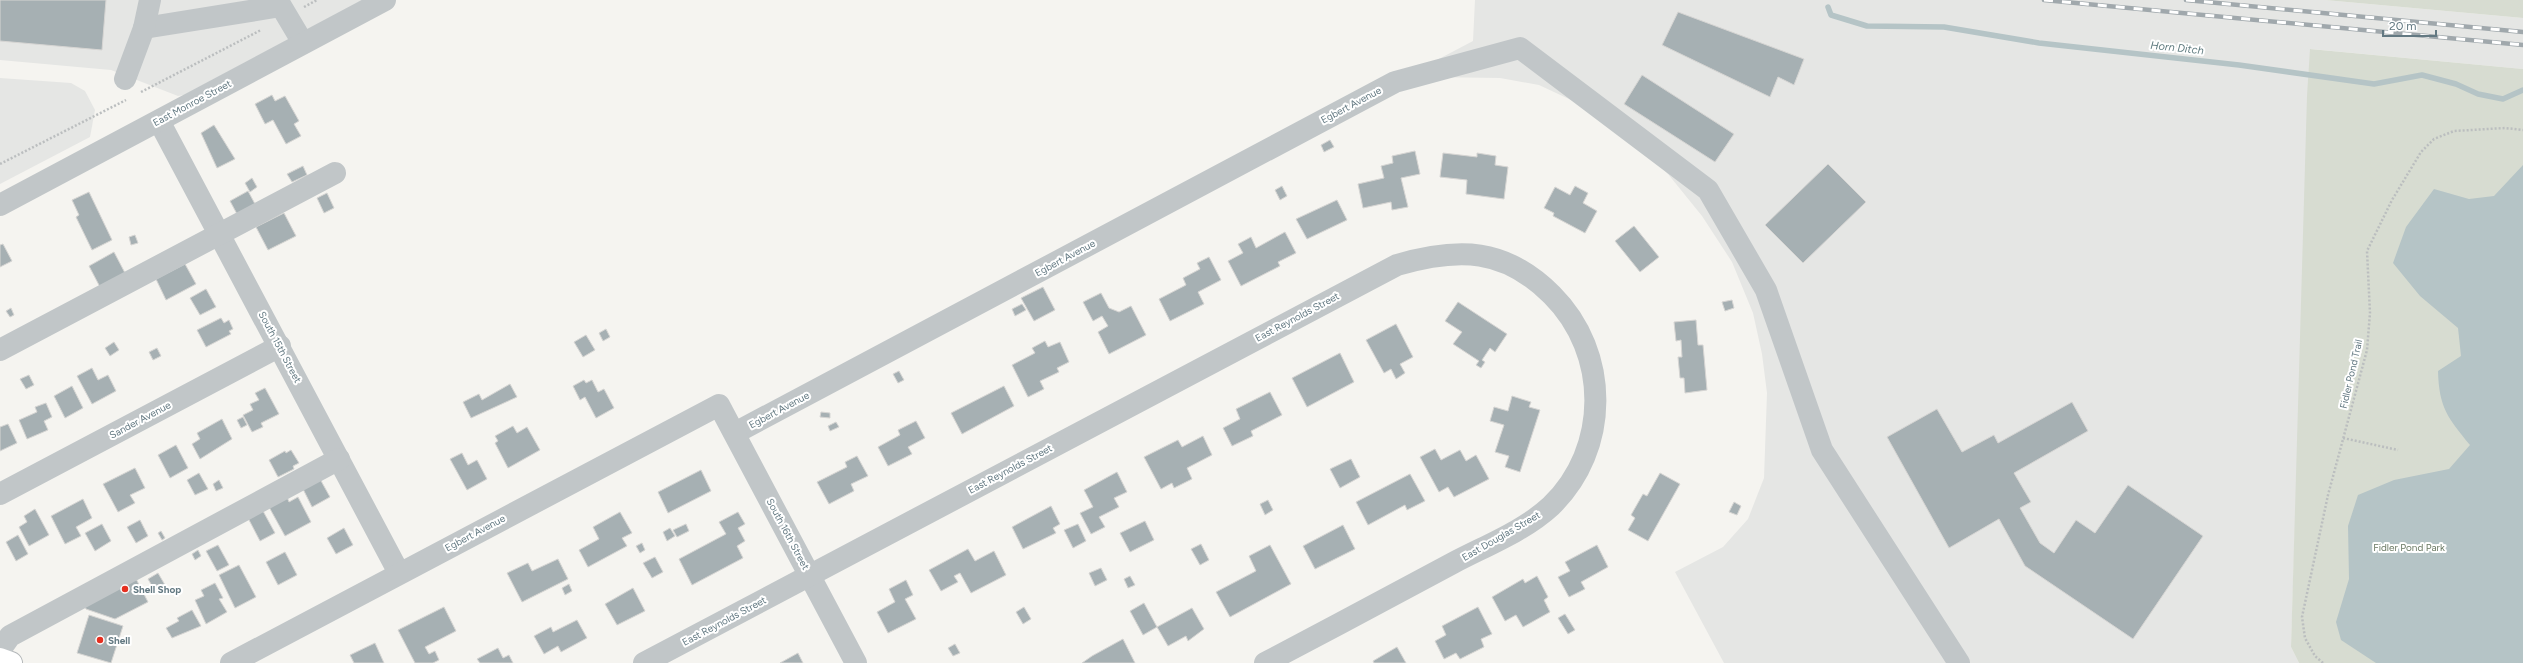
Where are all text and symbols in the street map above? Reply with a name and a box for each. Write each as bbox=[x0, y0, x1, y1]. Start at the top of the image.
scale bar bbox=[2383, 12, 2436, 38]
text: 20 m bbox=[2389, 19, 2417, 33]
water label: Horn Ditch bbox=[2150, 39, 2204, 57]
street label: East Monroe Street bbox=[151, 77, 234, 129]
street label: Egbert Avenue bbox=[1319, 83, 1384, 126]
street label: Egbert Avenue bbox=[1033, 236, 1098, 279]
street label: East Reynolds Street bbox=[1253, 289, 1341, 345]
street label: South 15th Street bbox=[256, 309, 304, 385]
street label: Fidler Pond Trail bbox=[2337, 338, 2365, 410]
street label: Egbert Avenue bbox=[747, 388, 812, 431]
street label: Sander Avenue bbox=[107, 398, 173, 442]
street label: East Reynolds Street bbox=[966, 441, 1054, 497]
street label: South 16th Street bbox=[764, 496, 812, 572]
street label: East Douglas Street bbox=[1459, 508, 1543, 564]
street label: Egbert Avenue bbox=[443, 511, 508, 554]
park label: Fidler Pond Park bbox=[2373, 541, 2445, 554]
place label: Shell Shop bbox=[133, 583, 181, 596]
marker: Shell Shop bbox=[120, 584, 130, 594]
street label: East Reynolds Street bbox=[680, 593, 768, 649]
place label: Shell bbox=[108, 634, 130, 647]
marker: Shell bbox=[95, 635, 105, 645]

